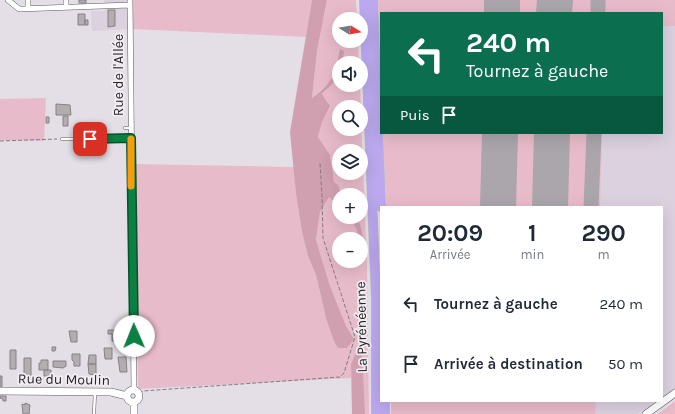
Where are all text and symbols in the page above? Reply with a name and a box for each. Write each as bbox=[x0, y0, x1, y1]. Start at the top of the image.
north arrow bbox=[332, 12, 368, 48]
map controls bbox=[332, 12, 368, 268]
text: 240 m bbox=[466, 26, 551, 59]
icon: left bbox=[400, 28, 452, 80]
street label: Rue de l'Allée bbox=[110, 34, 127, 116]
button: sound bbox=[332, 56, 368, 92]
text: Tournez à gauche bbox=[466, 60, 608, 82]
button: search bbox=[332, 100, 368, 136]
icon: arrive bbox=[438, 104, 460, 126]
text: Puis bbox=[400, 106, 430, 124]
pin bbox=[73, 122, 107, 156]
icon: arrive bbox=[79, 128, 101, 150]
button: layers bbox=[332, 144, 368, 180]
button: + bbox=[332, 188, 368, 224]
text: 20:09 bbox=[417, 219, 483, 247]
text: 1 bbox=[528, 219, 537, 247]
text: 290 bbox=[581, 219, 626, 247]
button: − bbox=[332, 232, 368, 268]
text: Arrivée bbox=[430, 247, 471, 262]
text: min bbox=[520, 247, 544, 262]
text: m bbox=[598, 247, 610, 262]
street label: La Pyrénéenne bbox=[352, 281, 371, 373]
icon: left bbox=[400, 293, 422, 315]
text: Tournez à gauche bbox=[434, 295, 558, 313]
text: 240 m bbox=[599, 295, 643, 313]
position arrow bbox=[113, 315, 155, 357]
icon: arrive bbox=[400, 353, 422, 375]
text: Arrivée à destination bbox=[434, 355, 583, 373]
text: 50 m bbox=[608, 355, 643, 373]
street label: Rue du Moulin bbox=[18, 370, 110, 389]

